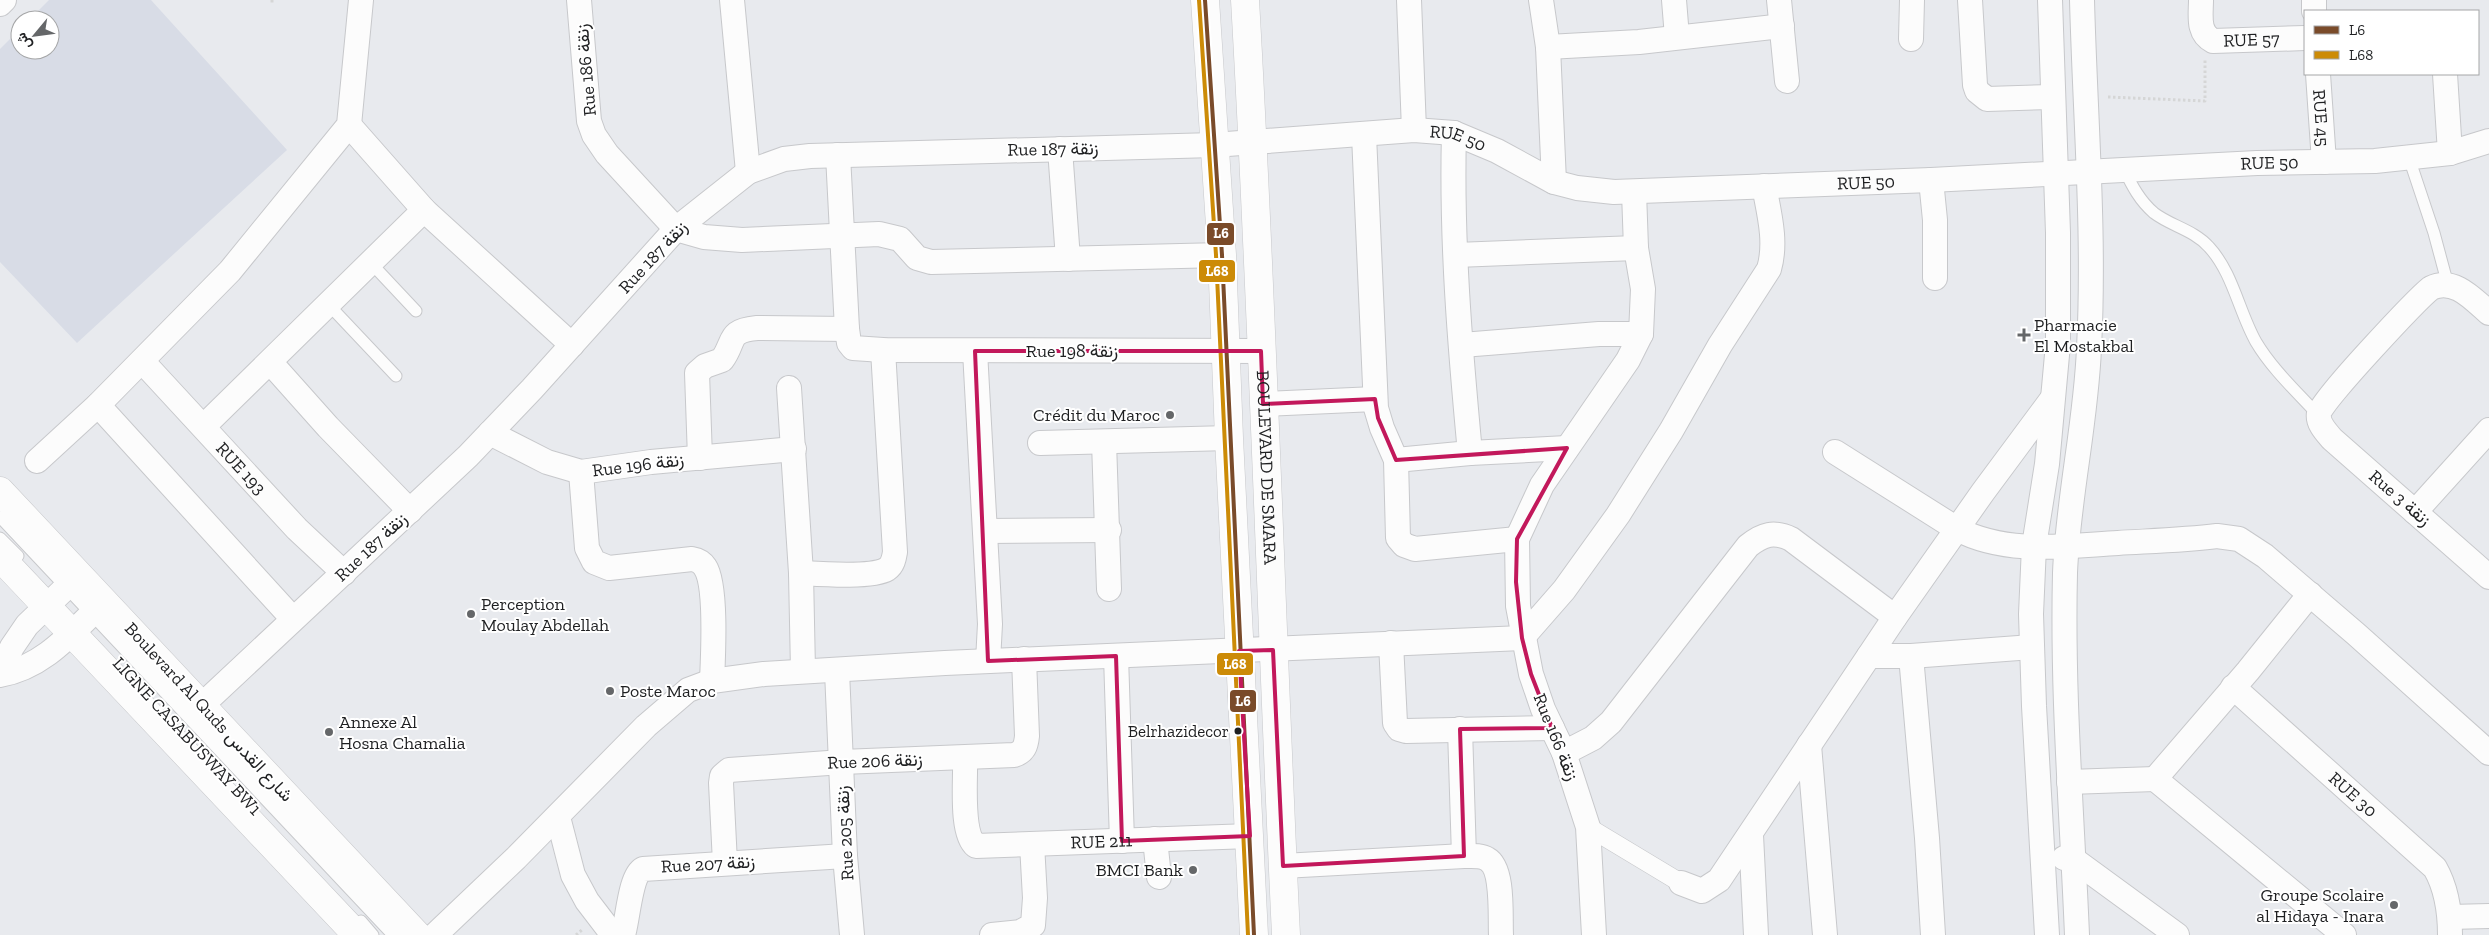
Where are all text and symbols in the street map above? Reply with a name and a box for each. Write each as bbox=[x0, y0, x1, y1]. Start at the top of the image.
north arrow bbox=[10, 10, 60, 60]
legend bbox=[2304, 10, 2479, 75]
text: L6 bbox=[2349, 21, 2365, 39]
street label: Rue 186 زنقة bbox=[571, 23, 601, 117]
street label: RUE 57 bbox=[2223, 28, 2280, 52]
text: ش bbox=[12, 29, 36, 53]
text: L68 bbox=[2349, 46, 2373, 64]
street label: RUE 45 bbox=[2308, 89, 2334, 147]
street label: RUE 50 bbox=[1429, 120, 1489, 156]
street label: Rue 187 زنقة bbox=[1007, 137, 1099, 161]
street label: RUE 50 bbox=[2240, 151, 2299, 175]
street label: RUE 50 bbox=[1837, 170, 1895, 195]
street label: Rue 187 زنقة bbox=[614, 216, 692, 298]
line badge: L6 bbox=[1206, 222, 1235, 246]
text: L6 bbox=[1213, 225, 1229, 242]
line badge: L68 bbox=[1198, 259, 1236, 283]
text: L68 bbox=[1206, 263, 1229, 280]
place label: Pharmacie El Mostakbal bbox=[2034, 314, 2134, 357]
marker: Pharmacie El Mostakbal bbox=[2018, 329, 2030, 341]
street label: Rue 198 زنقة bbox=[1026, 340, 1118, 362]
street label: BOULEVARD DE SMARA bbox=[1252, 370, 1281, 565]
place label: Crédit du Maroc bbox=[1033, 404, 1160, 426]
marker: Crédit du Maroc bbox=[1164, 409, 1176, 421]
street label: RUE 193 bbox=[211, 437, 271, 499]
street label: Rue 196 زنقة bbox=[591, 448, 685, 482]
street label: Rue 3 زنقة bbox=[2364, 465, 2436, 531]
street label: Rue 187 زنقة bbox=[330, 508, 412, 586]
place label: Perception Moulay Abdellah bbox=[481, 593, 609, 636]
marker: Perception Moulay Abdellah bbox=[465, 608, 477, 620]
street label: Boulevard Al Quds شارع القدس bbox=[119, 618, 298, 807]
street label: LIGNE CASABUSWAY BW1 bbox=[108, 652, 266, 820]
line badge: L68 bbox=[1216, 652, 1254, 676]
text: L68 bbox=[1224, 656, 1247, 673]
place label: Poste Maroc bbox=[620, 680, 716, 702]
marker: Poste Maroc bbox=[604, 685, 616, 697]
line badge: L6 bbox=[1229, 689, 1257, 713]
street label: Rue 166 زنقة bbox=[1529, 690, 1583, 784]
text: L6 bbox=[1235, 693, 1251, 710]
place label: Annexe Al Hosna Chamalia bbox=[339, 711, 466, 754]
place label: Belrhazidecor bbox=[1128, 721, 1229, 741]
marker: Annexe Al Hosna Chamalia bbox=[323, 726, 335, 738]
marker: Belrhazidecor bbox=[1233, 726, 1243, 736]
street label: Rue 206 زنقة bbox=[827, 748, 923, 774]
street label: RUE 30 bbox=[2324, 767, 2382, 822]
street label: Rue 205 زنقة bbox=[832, 785, 858, 881]
street label: RUE 211 bbox=[1070, 829, 1133, 854]
street label: Rue 207 زنقة bbox=[660, 851, 756, 877]
place label: BMCI Bank bbox=[1096, 859, 1184, 881]
marker: BMCI Bank bbox=[1187, 864, 1199, 876]
place label: Groupe Scolaire al Hidaya - Inara bbox=[2256, 884, 2384, 927]
marker: Groupe Scolaire al Hidaya - Inara bbox=[2388, 899, 2400, 911]

